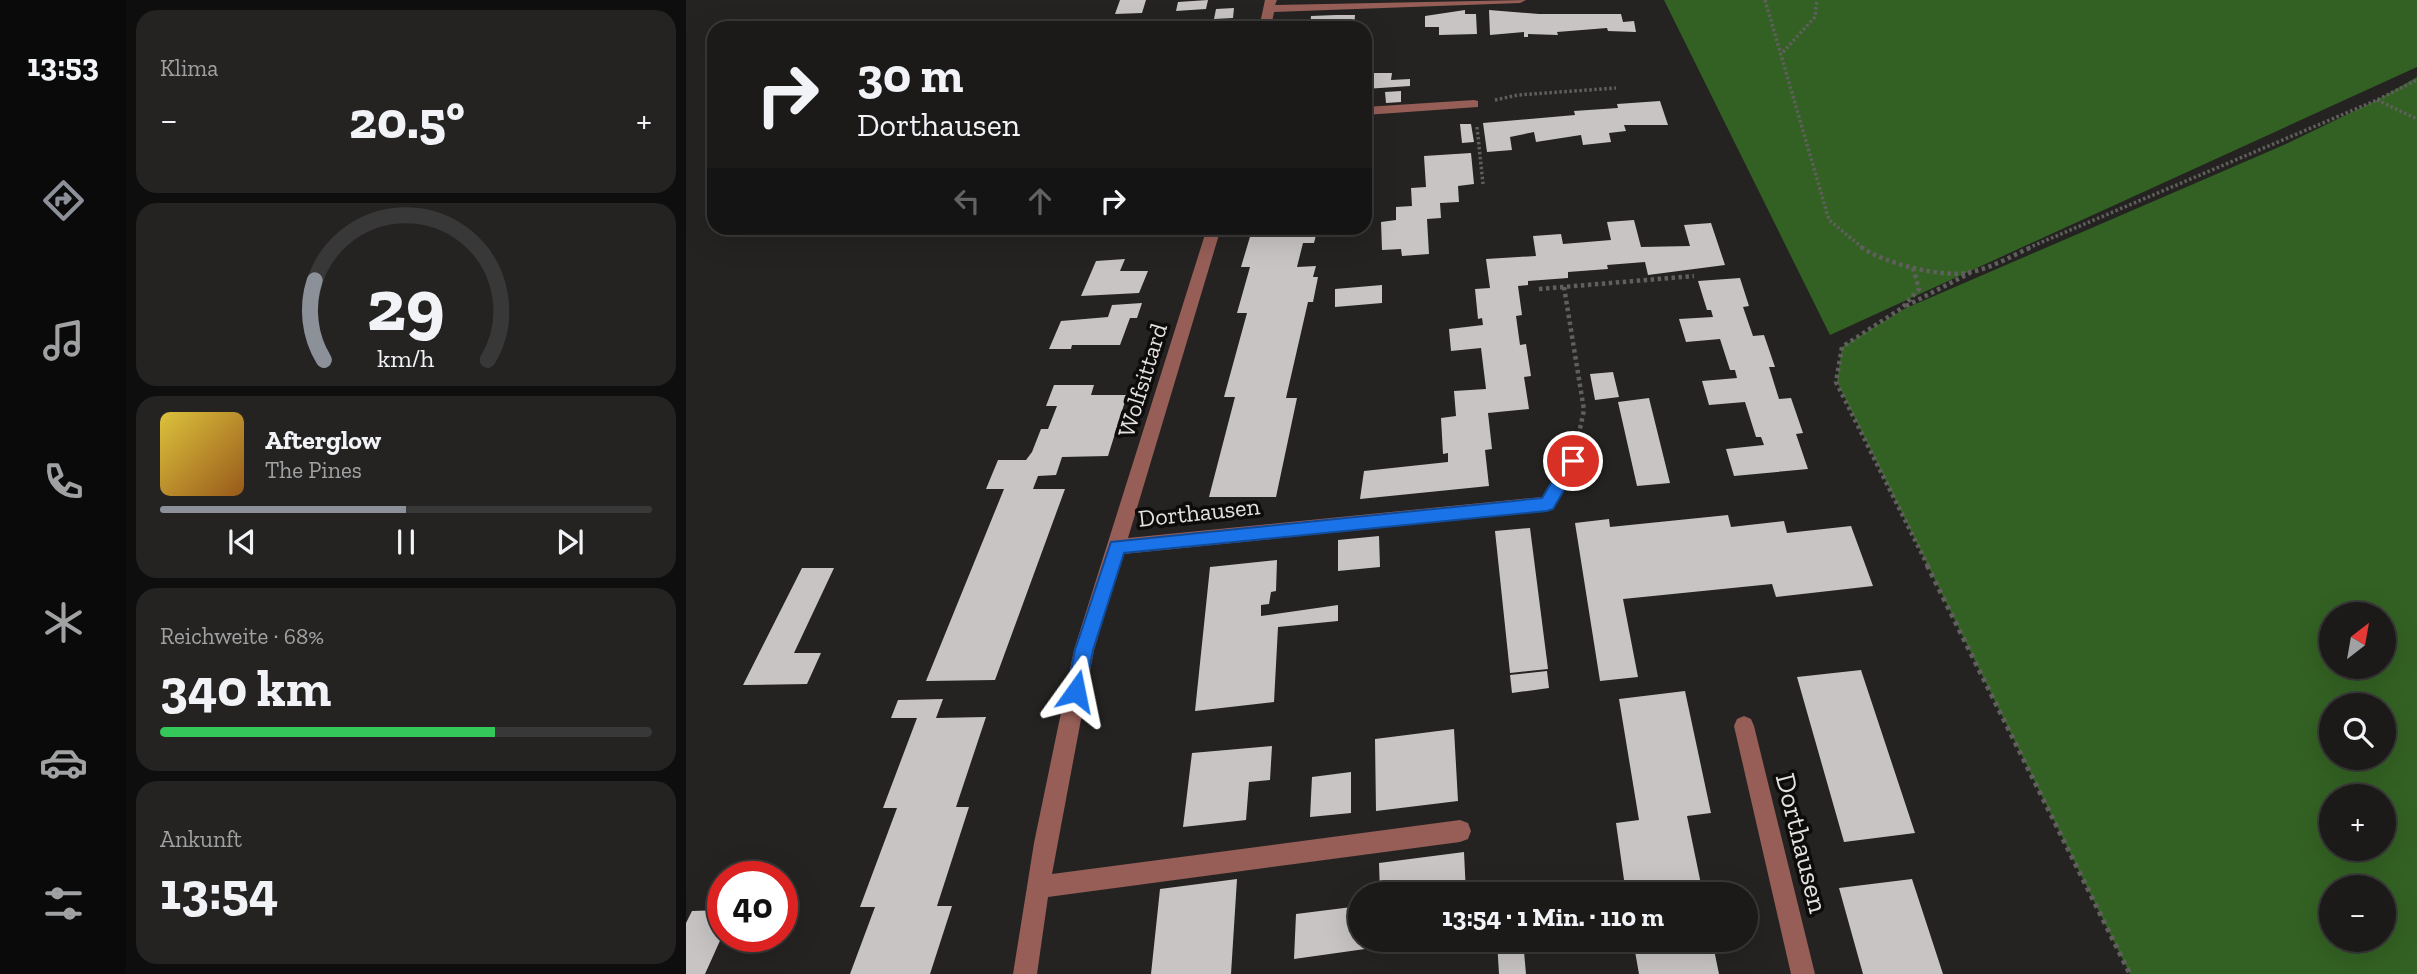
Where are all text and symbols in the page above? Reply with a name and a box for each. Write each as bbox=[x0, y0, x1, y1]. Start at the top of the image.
text: 13:53 bbox=[27, 46, 99, 84]
text: 30 m bbox=[857, 46, 963, 105]
icon: right bbox=[742, 49, 833, 140]
text: Klima bbox=[160, 54, 218, 82]
text: 20.5° bbox=[349, 89, 465, 151]
text: − bbox=[160, 97, 178, 143]
text: + bbox=[636, 97, 652, 143]
text: Dorthausen bbox=[857, 106, 1020, 144]
icon: directions bbox=[39, 176, 88, 225]
icon: left bbox=[948, 182, 986, 220]
icon: ahead bbox=[1021, 182, 1059, 220]
icon: right bbox=[1094, 182, 1132, 220]
text: 29 bbox=[367, 262, 445, 350]
icon: music bbox=[39, 316, 88, 365]
street label: Wolfsittard bbox=[1111, 320, 1173, 440]
text: km/h bbox=[377, 343, 435, 373]
text: Afterglow bbox=[265, 424, 381, 456]
pin bbox=[1543, 431, 1603, 491]
icon: arrive bbox=[1554, 442, 1592, 480]
text: The Pines bbox=[265, 456, 362, 484]
icon: phone bbox=[39, 457, 88, 506]
street label: Dorthausen bbox=[1137, 491, 1262, 533]
icon: previous bbox=[223, 523, 261, 561]
icon: pause bbox=[387, 523, 425, 561]
icon: next bbox=[551, 523, 589, 561]
icon: climate bbox=[39, 598, 88, 647]
north arrow bbox=[2319, 602, 2396, 679]
map controls bbox=[2319, 602, 2396, 952]
text: Reichweite · 68% bbox=[160, 622, 324, 650]
position arrow bbox=[1039, 654, 1113, 728]
text: 340 km bbox=[160, 657, 331, 719]
button: search bbox=[2319, 693, 2396, 770]
icon: car bbox=[39, 738, 88, 787]
street label: Dorthausen bbox=[1769, 770, 1835, 916]
button: + bbox=[2319, 784, 2396, 861]
text: Ankunft bbox=[160, 825, 242, 853]
text: 13:54 bbox=[160, 860, 278, 922]
speed limit sign: 40 bbox=[707, 861, 798, 952]
button: − bbox=[2319, 875, 2396, 952]
icon: filters bbox=[39, 879, 88, 928]
text: 13:54 · 1 Min. · 110 m bbox=[1442, 901, 1664, 933]

